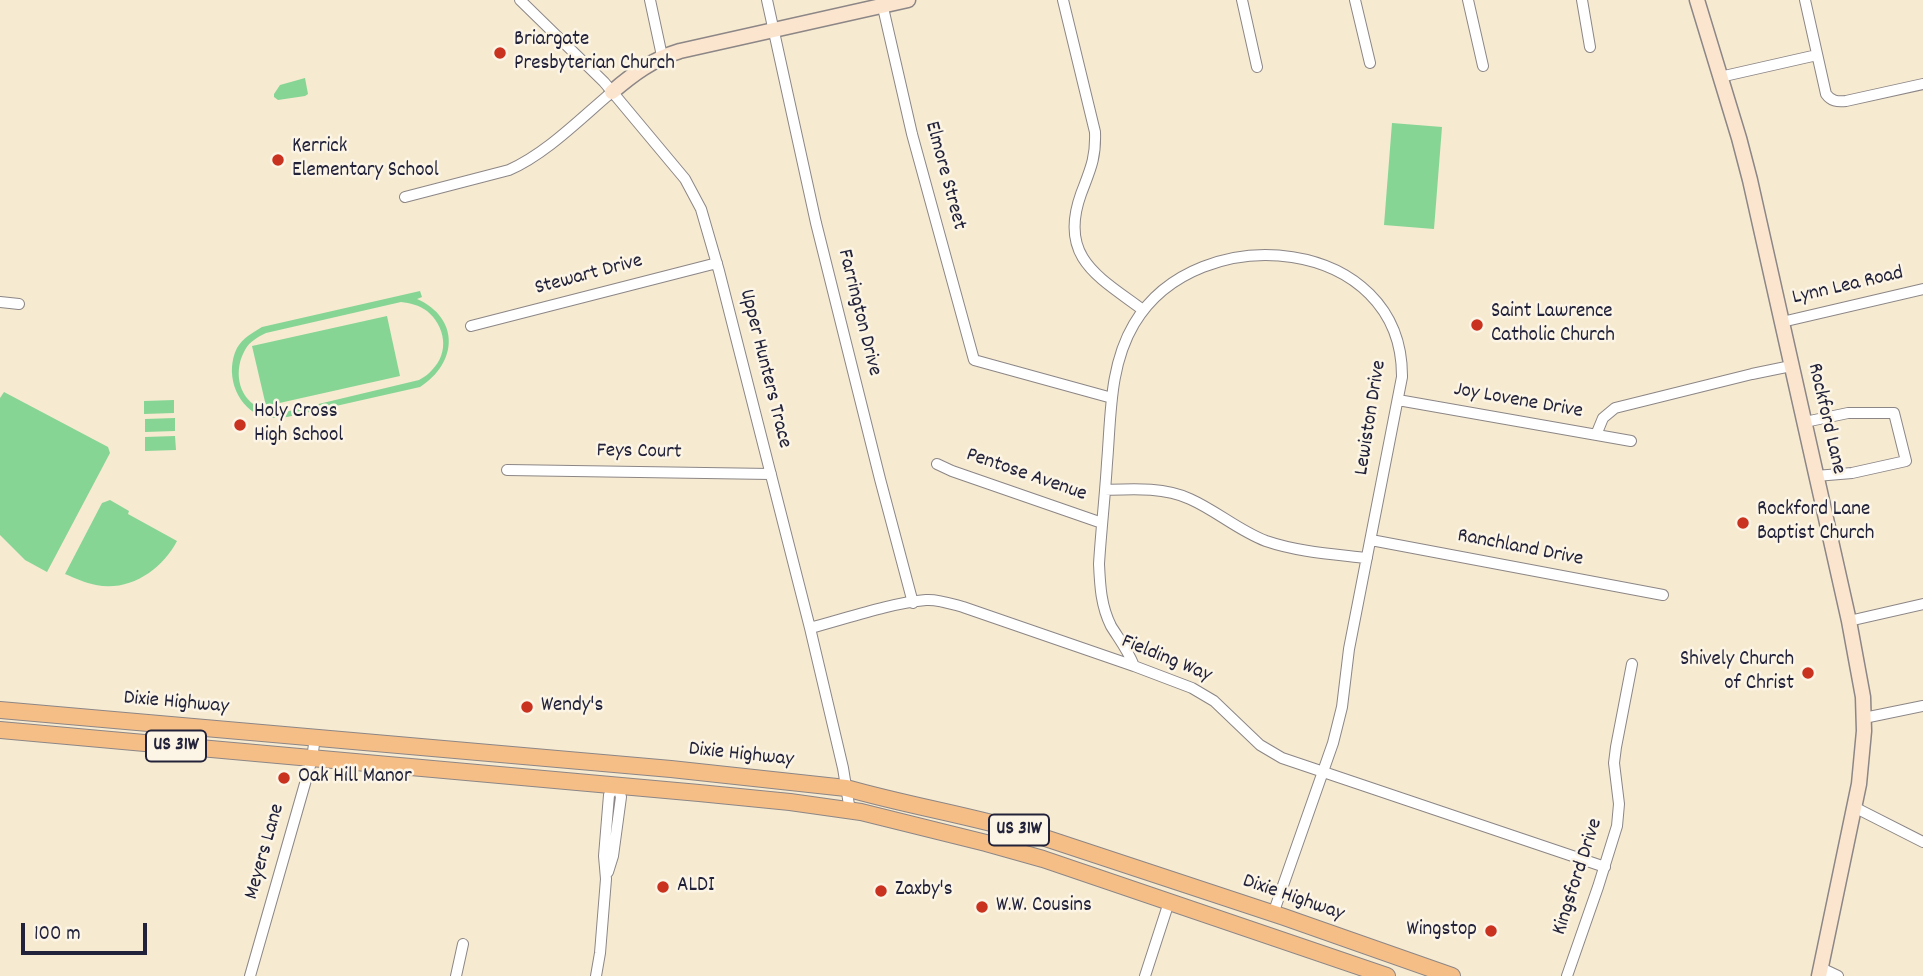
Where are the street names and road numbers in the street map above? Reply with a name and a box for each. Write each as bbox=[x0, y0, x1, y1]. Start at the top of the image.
street label: Elmore Street bbox=[917, 119, 971, 233]
street label: Farrington Drive bbox=[830, 247, 886, 379]
street label: Stewart Drive bbox=[532, 250, 646, 302]
street label: Lynn Lea Road bbox=[1790, 262, 1906, 312]
street label: Upper Hunters Trace bbox=[732, 287, 796, 451]
street label: Lewiston Drive bbox=[1350, 359, 1394, 477]
street label: Rockford Lane bbox=[1800, 361, 1850, 477]
street label: Joy Lovene Drive bbox=[1452, 378, 1584, 426]
street label: Feys Court bbox=[596, 440, 682, 466]
street label: Pentose Avenue bbox=[962, 444, 1090, 508]
street label: Ranchland Drive bbox=[1455, 524, 1585, 574]
street label: Fielding Way bbox=[1117, 630, 1215, 690]
street label: Dixie Highway bbox=[122, 687, 230, 721]
road number: US 31W bbox=[146, 730, 206, 762]
street label: Dixie Highway bbox=[687, 738, 795, 774]
street label: Meyers Lane bbox=[240, 801, 292, 903]
road number: US 31W bbox=[989, 814, 1049, 846]
street label: Kingsford Drive bbox=[1548, 816, 1610, 938]
street label: Dixie Highway bbox=[1239, 870, 1347, 928]

